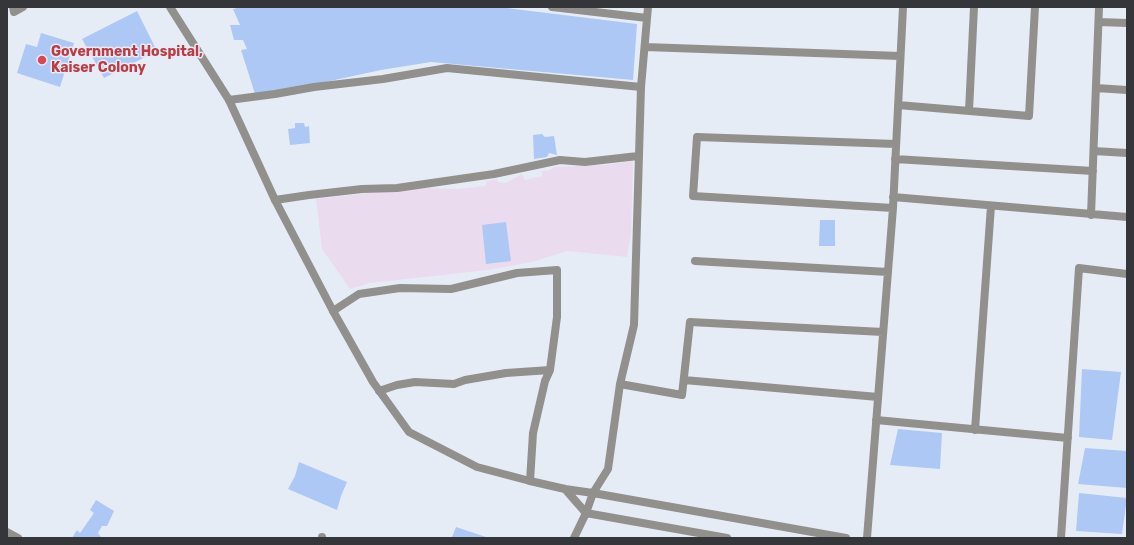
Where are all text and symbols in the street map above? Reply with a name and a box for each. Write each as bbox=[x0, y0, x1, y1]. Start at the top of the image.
place label: Government Hospital, Kaiser Colony bbox=[51, 44, 203, 76]
marker: Government Hospital, Kaiser Colony bbox=[36, 54, 48, 66]

